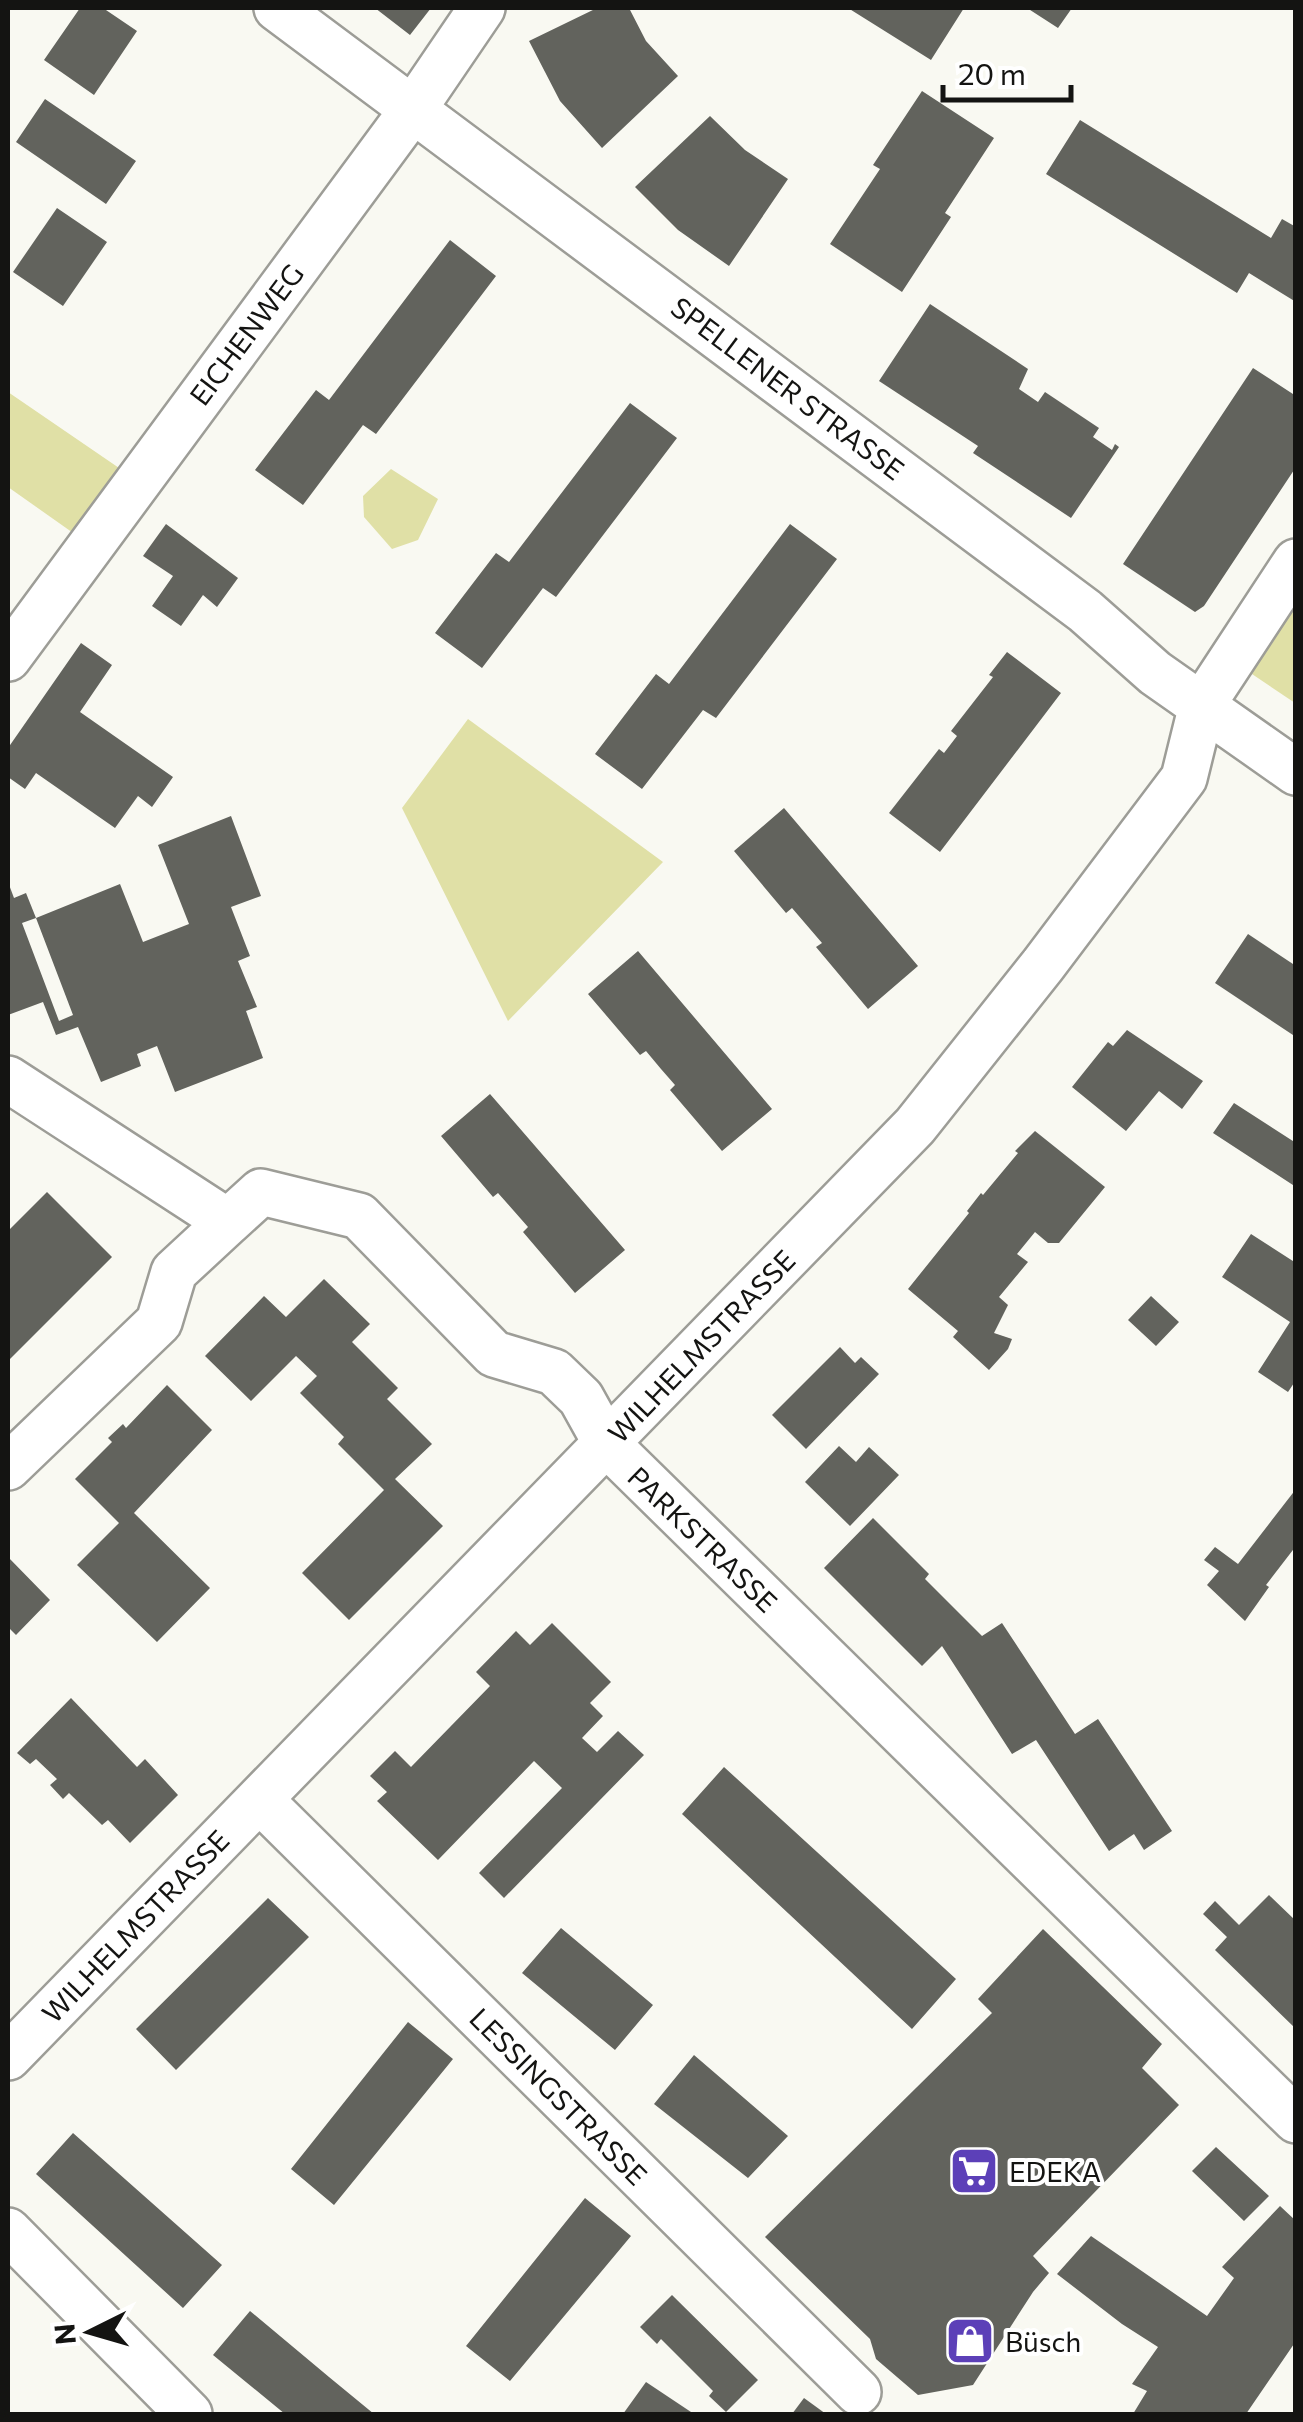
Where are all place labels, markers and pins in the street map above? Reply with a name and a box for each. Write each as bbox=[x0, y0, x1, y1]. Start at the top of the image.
supermarket icon: EDEKA bbox=[948, 2145, 1000, 2197]
place label: EDEKA bbox=[1009, 2154, 1101, 2188]
shop icon: Büsch bbox=[944, 2315, 996, 2367]
place label: Büsch bbox=[1005, 2324, 1081, 2358]

